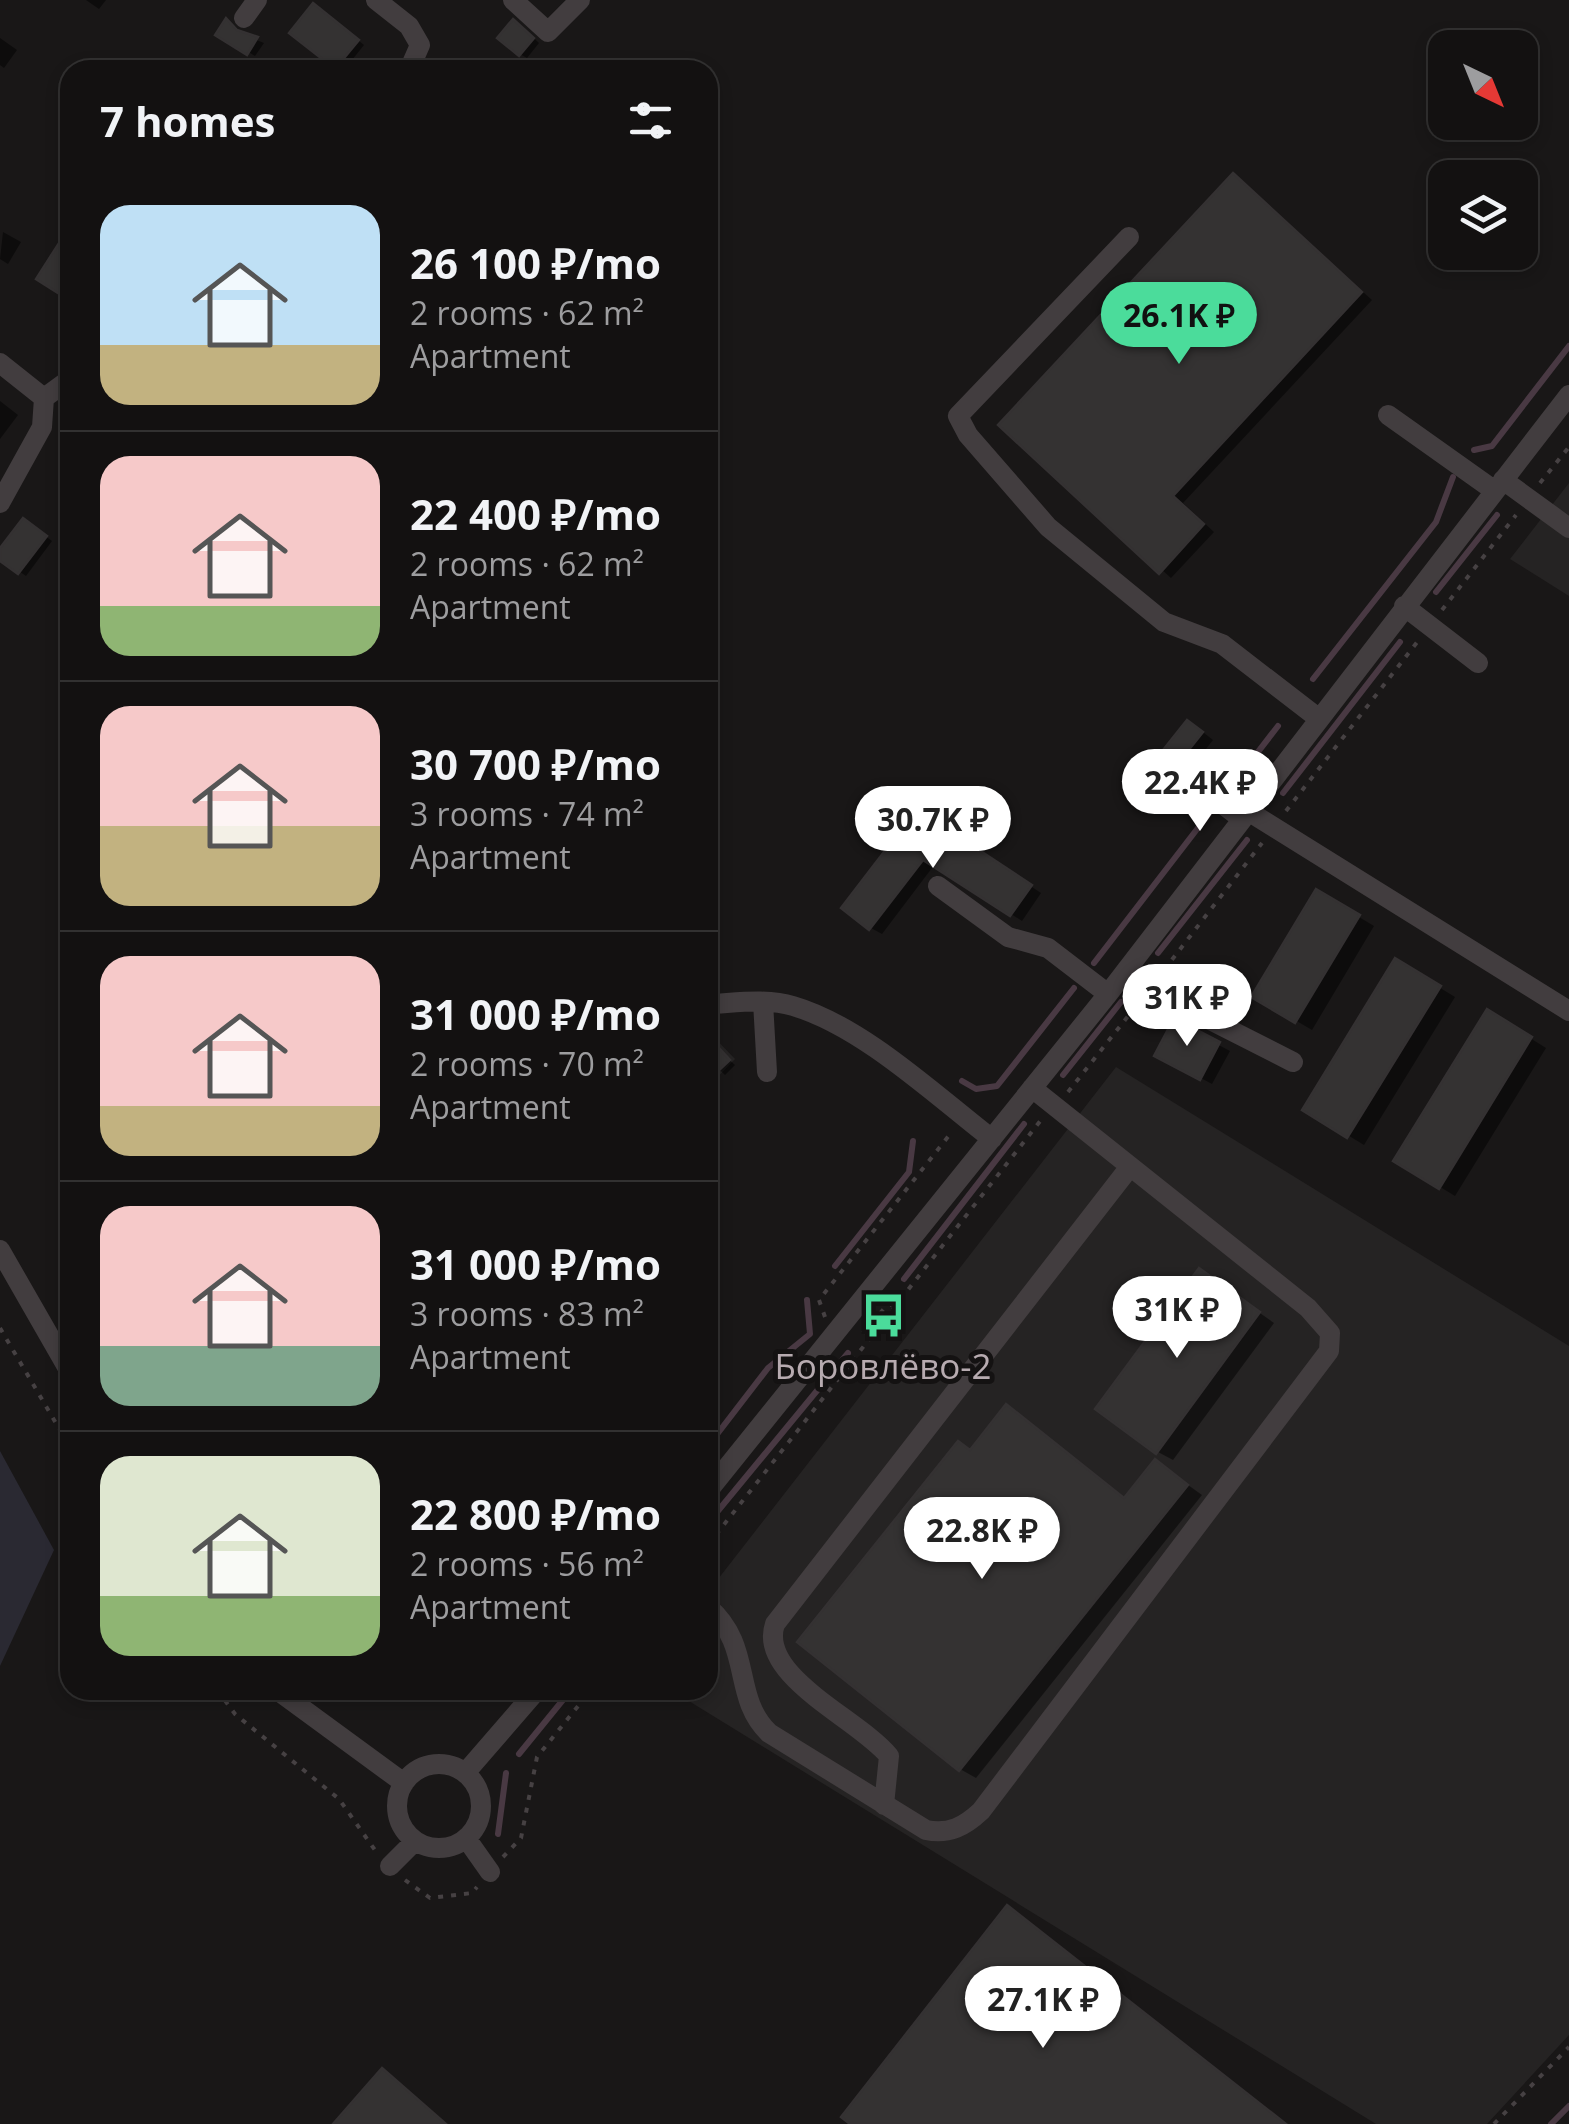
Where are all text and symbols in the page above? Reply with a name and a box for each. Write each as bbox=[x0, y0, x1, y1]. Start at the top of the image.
north arrow bbox=[1428, 30, 1538, 140]
map controls bbox=[1428, 30, 1538, 270]
text: 7 homes bbox=[100, 92, 275, 149]
icon: filters bbox=[623, 93, 678, 148]
button: layers bbox=[1428, 160, 1538, 270]
text: 26 100 ₽/mo bbox=[410, 234, 661, 291]
icon: home bbox=[180, 245, 300, 365]
pin: 26.1K ₽ bbox=[1087, 282, 1271, 367]
text: 2 rooms · 62 m² bbox=[410, 291, 644, 334]
text: 26.1K ₽ bbox=[1123, 293, 1235, 336]
text: Apartment bbox=[410, 334, 571, 377]
text: 22 400 ₽/mo bbox=[410, 485, 661, 542]
icon: home bbox=[180, 496, 300, 616]
text: 2 rooms · 62 m² bbox=[410, 542, 644, 585]
text: Apartment bbox=[410, 585, 571, 628]
text: 30 700 ₽/mo bbox=[410, 735, 661, 792]
icon: home bbox=[180, 746, 300, 866]
pin: 22.4K ₽ bbox=[1108, 749, 1292, 834]
text: 22.4K ₽ bbox=[1144, 760, 1256, 803]
pin: 30.7K ₽ bbox=[841, 786, 1025, 871]
text: 3 rooms · 74 m² bbox=[410, 792, 644, 835]
text: 30.7K ₽ bbox=[877, 797, 989, 840]
text: Apartment bbox=[410, 835, 571, 878]
pin: 31K ₽ bbox=[1117, 964, 1257, 1049]
text: 31K ₽ bbox=[1145, 975, 1229, 1018]
text: 31 000 ₽/mo bbox=[410, 985, 661, 1042]
icon: home bbox=[180, 996, 300, 1116]
text: 2 rooms · 70 m² bbox=[410, 1042, 644, 1085]
text: Apartment bbox=[410, 1085, 571, 1128]
text: 31 000 ₽/mo bbox=[410, 1235, 661, 1292]
icon: home bbox=[180, 1246, 300, 1366]
pin: 31K ₽ bbox=[1107, 1276, 1247, 1361]
text: 31K ₽ bbox=[1135, 1287, 1219, 1330]
bus stop icon: Боровлёво-2 bbox=[859, 1291, 907, 1339]
text: 3 rooms · 83 m² bbox=[410, 1292, 644, 1335]
text: Apartment bbox=[410, 1335, 571, 1378]
place label: Боровлёво-2 bbox=[774, 1342, 992, 1389]
text: 22 800 ₽/mo bbox=[410, 1485, 661, 1542]
icon: home bbox=[180, 1496, 300, 1616]
pin: 22.8K ₽ bbox=[890, 1497, 1074, 1582]
text: 22.8K ₽ bbox=[926, 1508, 1038, 1551]
text: 2 rooms · 56 m² bbox=[410, 1542, 644, 1585]
text: Apartment bbox=[410, 1585, 571, 1628]
pin: 27.1K ₽ bbox=[951, 1966, 1135, 2051]
text: 27.1K ₽ bbox=[987, 1977, 1099, 2020]

